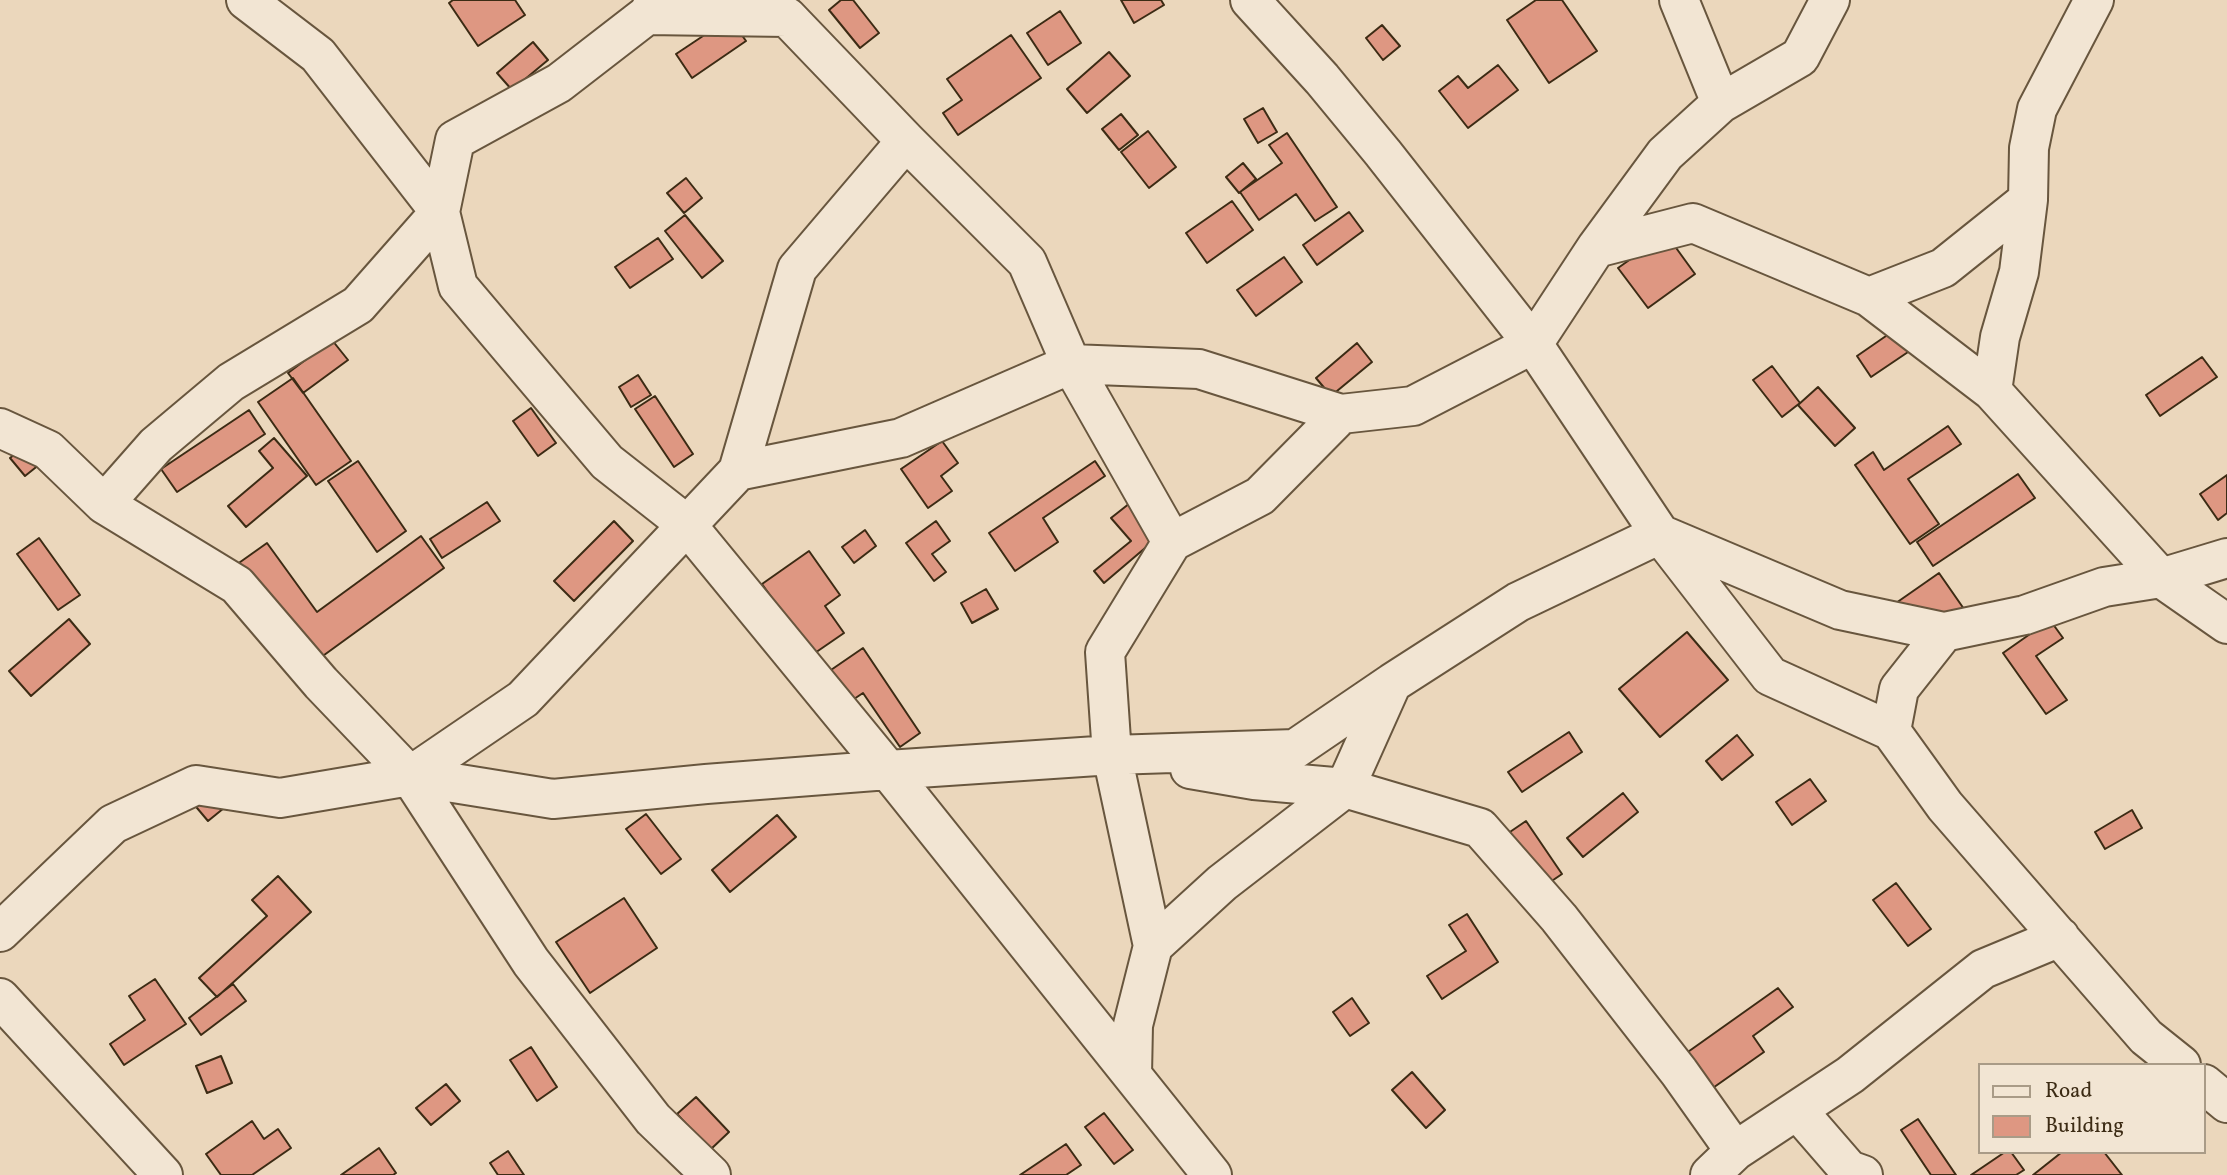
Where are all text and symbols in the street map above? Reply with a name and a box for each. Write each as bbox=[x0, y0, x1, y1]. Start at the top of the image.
legend bbox=[1979, 1063, 2206, 1154]
text: Road bbox=[2045, 1077, 2092, 1106]
text: Building bbox=[2045, 1112, 2124, 1141]

